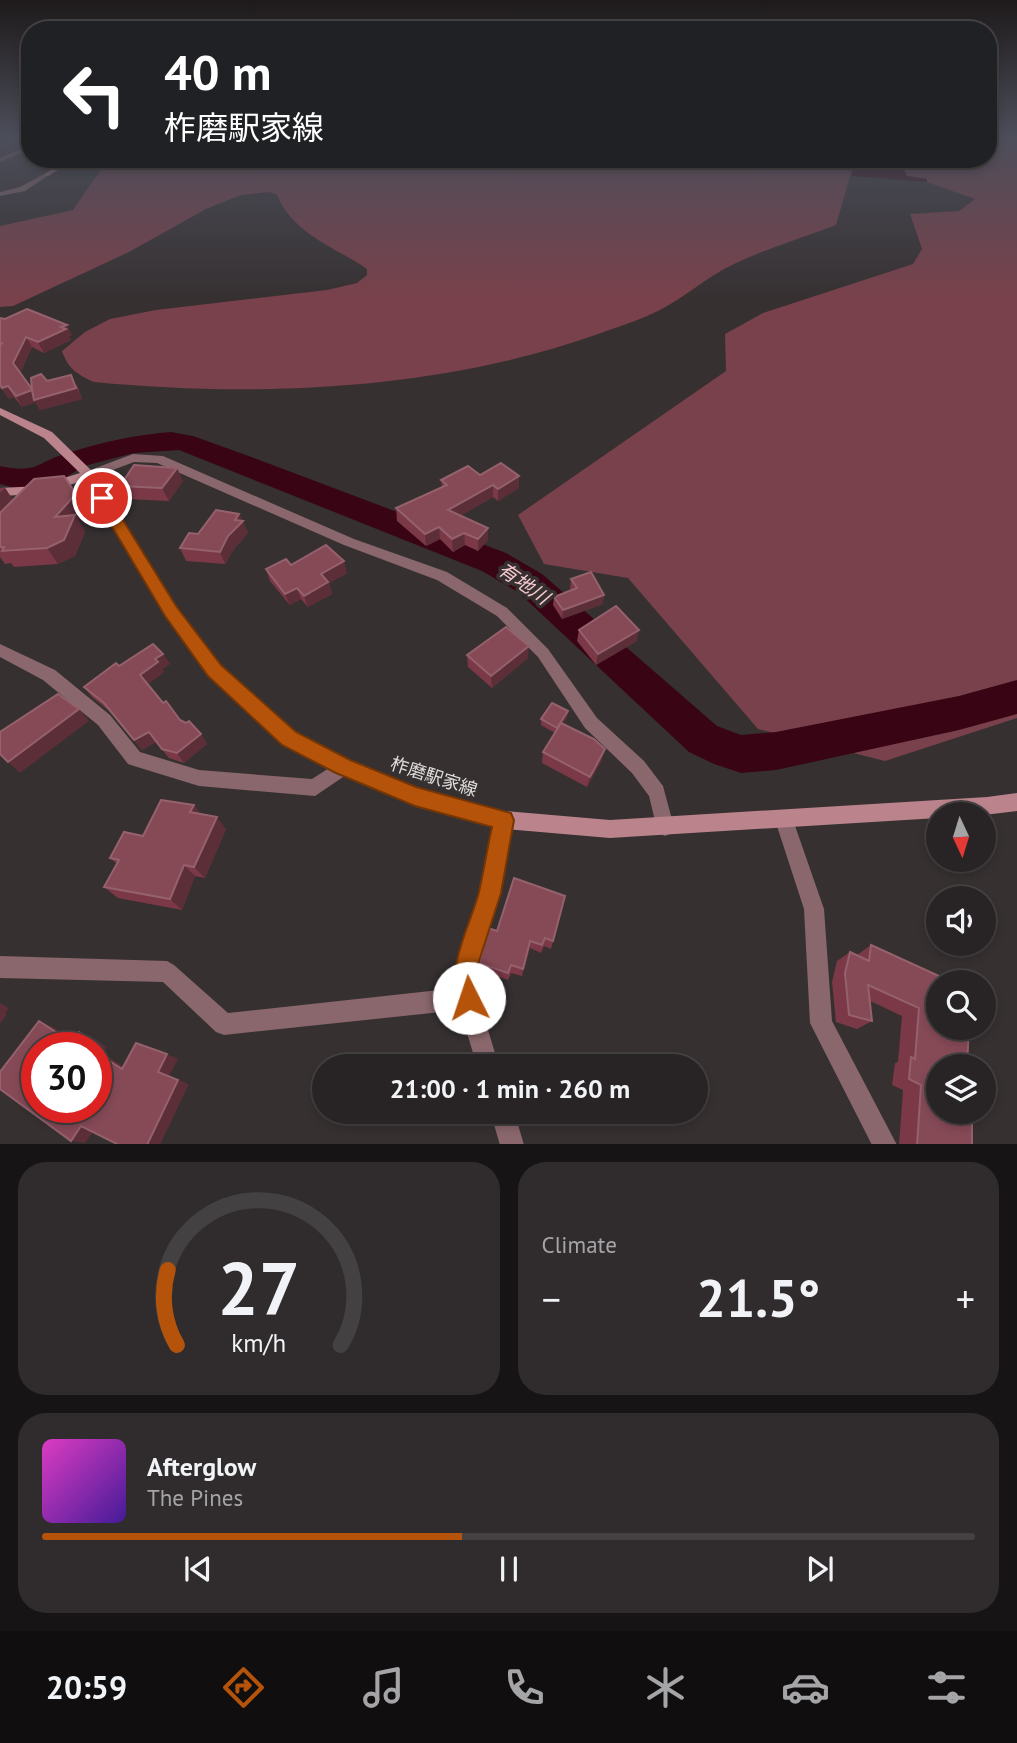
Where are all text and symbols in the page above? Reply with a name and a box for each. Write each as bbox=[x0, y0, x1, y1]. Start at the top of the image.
text: 40 m bbox=[164, 40, 271, 104]
icon: left bbox=[49, 49, 140, 140]
text: 柞磨駅家線 bbox=[164, 106, 324, 148]
pin bbox=[72, 468, 132, 528]
icon: arrive bbox=[83, 479, 121, 517]
water label: 有地川 bbox=[494, 557, 556, 610]
street label: 柞磨駅家線 bbox=[388, 752, 481, 801]
north arrow bbox=[926, 802, 996, 872]
map controls bbox=[926, 802, 996, 1124]
button: sound bbox=[926, 886, 996, 956]
position arrow bbox=[432, 961, 506, 1035]
button: search bbox=[926, 970, 996, 1040]
speed limit sign: 30 bbox=[21, 1032, 112, 1123]
button: layers bbox=[926, 1054, 996, 1124]
text: 21:00 · 1 min · 260 m bbox=[390, 1072, 630, 1105]
text: Climate bbox=[542, 1230, 617, 1259]
text: 27 bbox=[217, 1241, 300, 1335]
text: 21.5° bbox=[696, 1264, 820, 1331]
text: − bbox=[542, 1274, 561, 1323]
text: + bbox=[956, 1274, 975, 1323]
text: km/h bbox=[231, 1326, 286, 1358]
text: Afterglow bbox=[147, 1450, 256, 1483]
text: The Pines bbox=[147, 1483, 243, 1512]
icon: previous bbox=[179, 1550, 217, 1588]
icon: pause bbox=[490, 1550, 528, 1588]
icon: next bbox=[801, 1550, 839, 1588]
icon: directions bbox=[219, 1663, 268, 1712]
icon: music bbox=[359, 1663, 408, 1712]
icon: phone bbox=[500, 1663, 549, 1712]
icon: climate bbox=[641, 1663, 690, 1712]
icon: car bbox=[781, 1663, 830, 1712]
icon: filters bbox=[922, 1663, 971, 1712]
text: 20:59 bbox=[46, 1666, 127, 1708]

